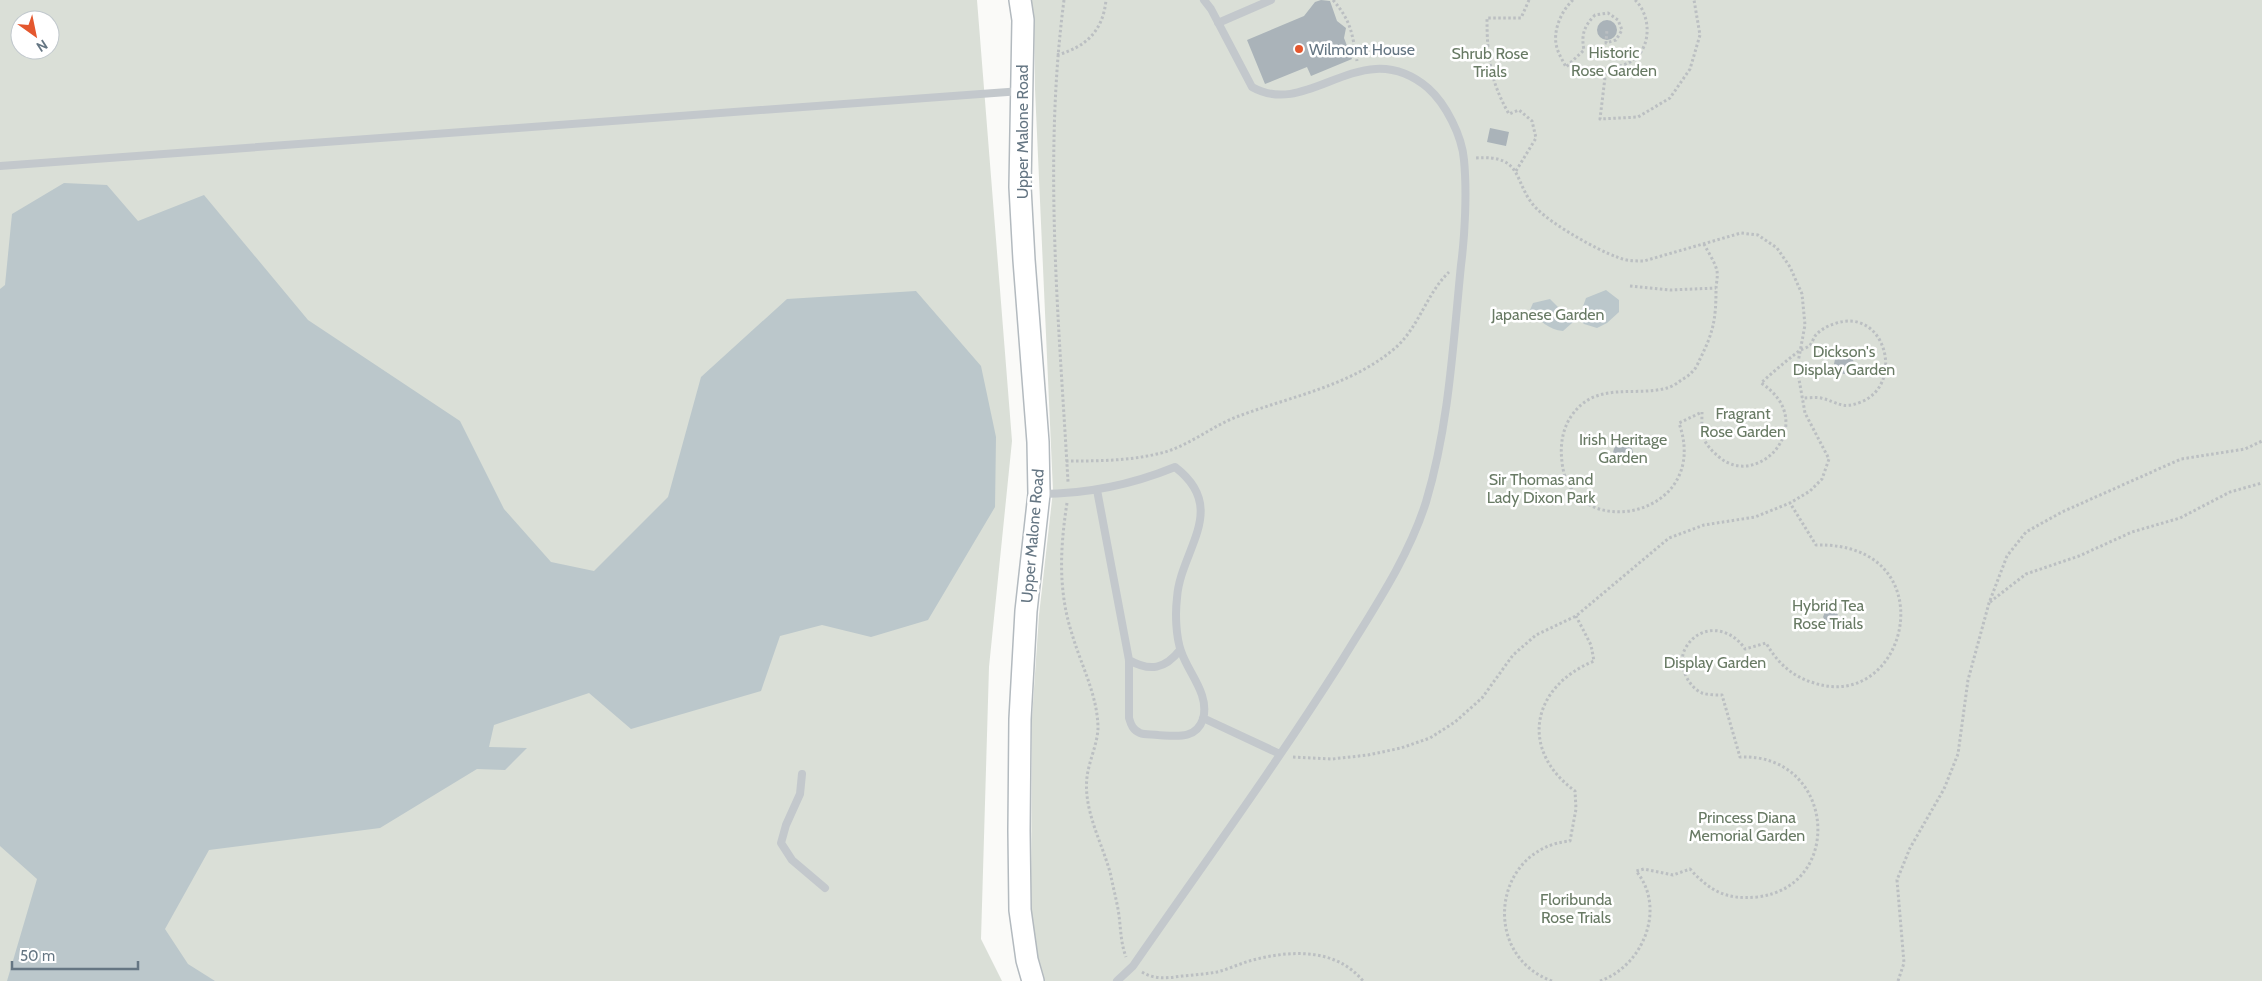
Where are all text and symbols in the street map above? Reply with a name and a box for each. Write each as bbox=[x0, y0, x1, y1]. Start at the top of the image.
north arrow bbox=[10, 10, 60, 60]
text: N bbox=[33, 36, 51, 56]
place label: Wilmont House bbox=[1309, 40, 1415, 59]
marker: Wilmont House bbox=[1293, 43, 1305, 55]
park label: Historic Rose Garden bbox=[1571, 43, 1657, 80]
park label: Shrub Rose Trials bbox=[1452, 44, 1528, 81]
street label: Upper Malone Road bbox=[1013, 65, 1032, 199]
park label: Japanese Garden bbox=[1490, 305, 1605, 324]
park label: Dickson's Display Garden bbox=[1793, 342, 1895, 379]
park label: Fragrant Rose Garden bbox=[1700, 404, 1786, 441]
park label: Irish Heritage Garden bbox=[1579, 430, 1667, 467]
street label: Upper Malone Road bbox=[1017, 468, 1048, 604]
park label: Sir Thomas and Lady Dixon Park bbox=[1487, 470, 1596, 507]
park label: Hybrid Tea Rose Trials bbox=[1792, 596, 1864, 633]
park label: Display Garden bbox=[1664, 653, 1766, 672]
park label: Princess Diana Memorial Garden bbox=[1689, 808, 1805, 845]
park label: Floribunda Rose Trials bbox=[1540, 890, 1612, 927]
scale bar bbox=[12, 938, 139, 970]
text: 50 m bbox=[20, 947, 55, 965]

